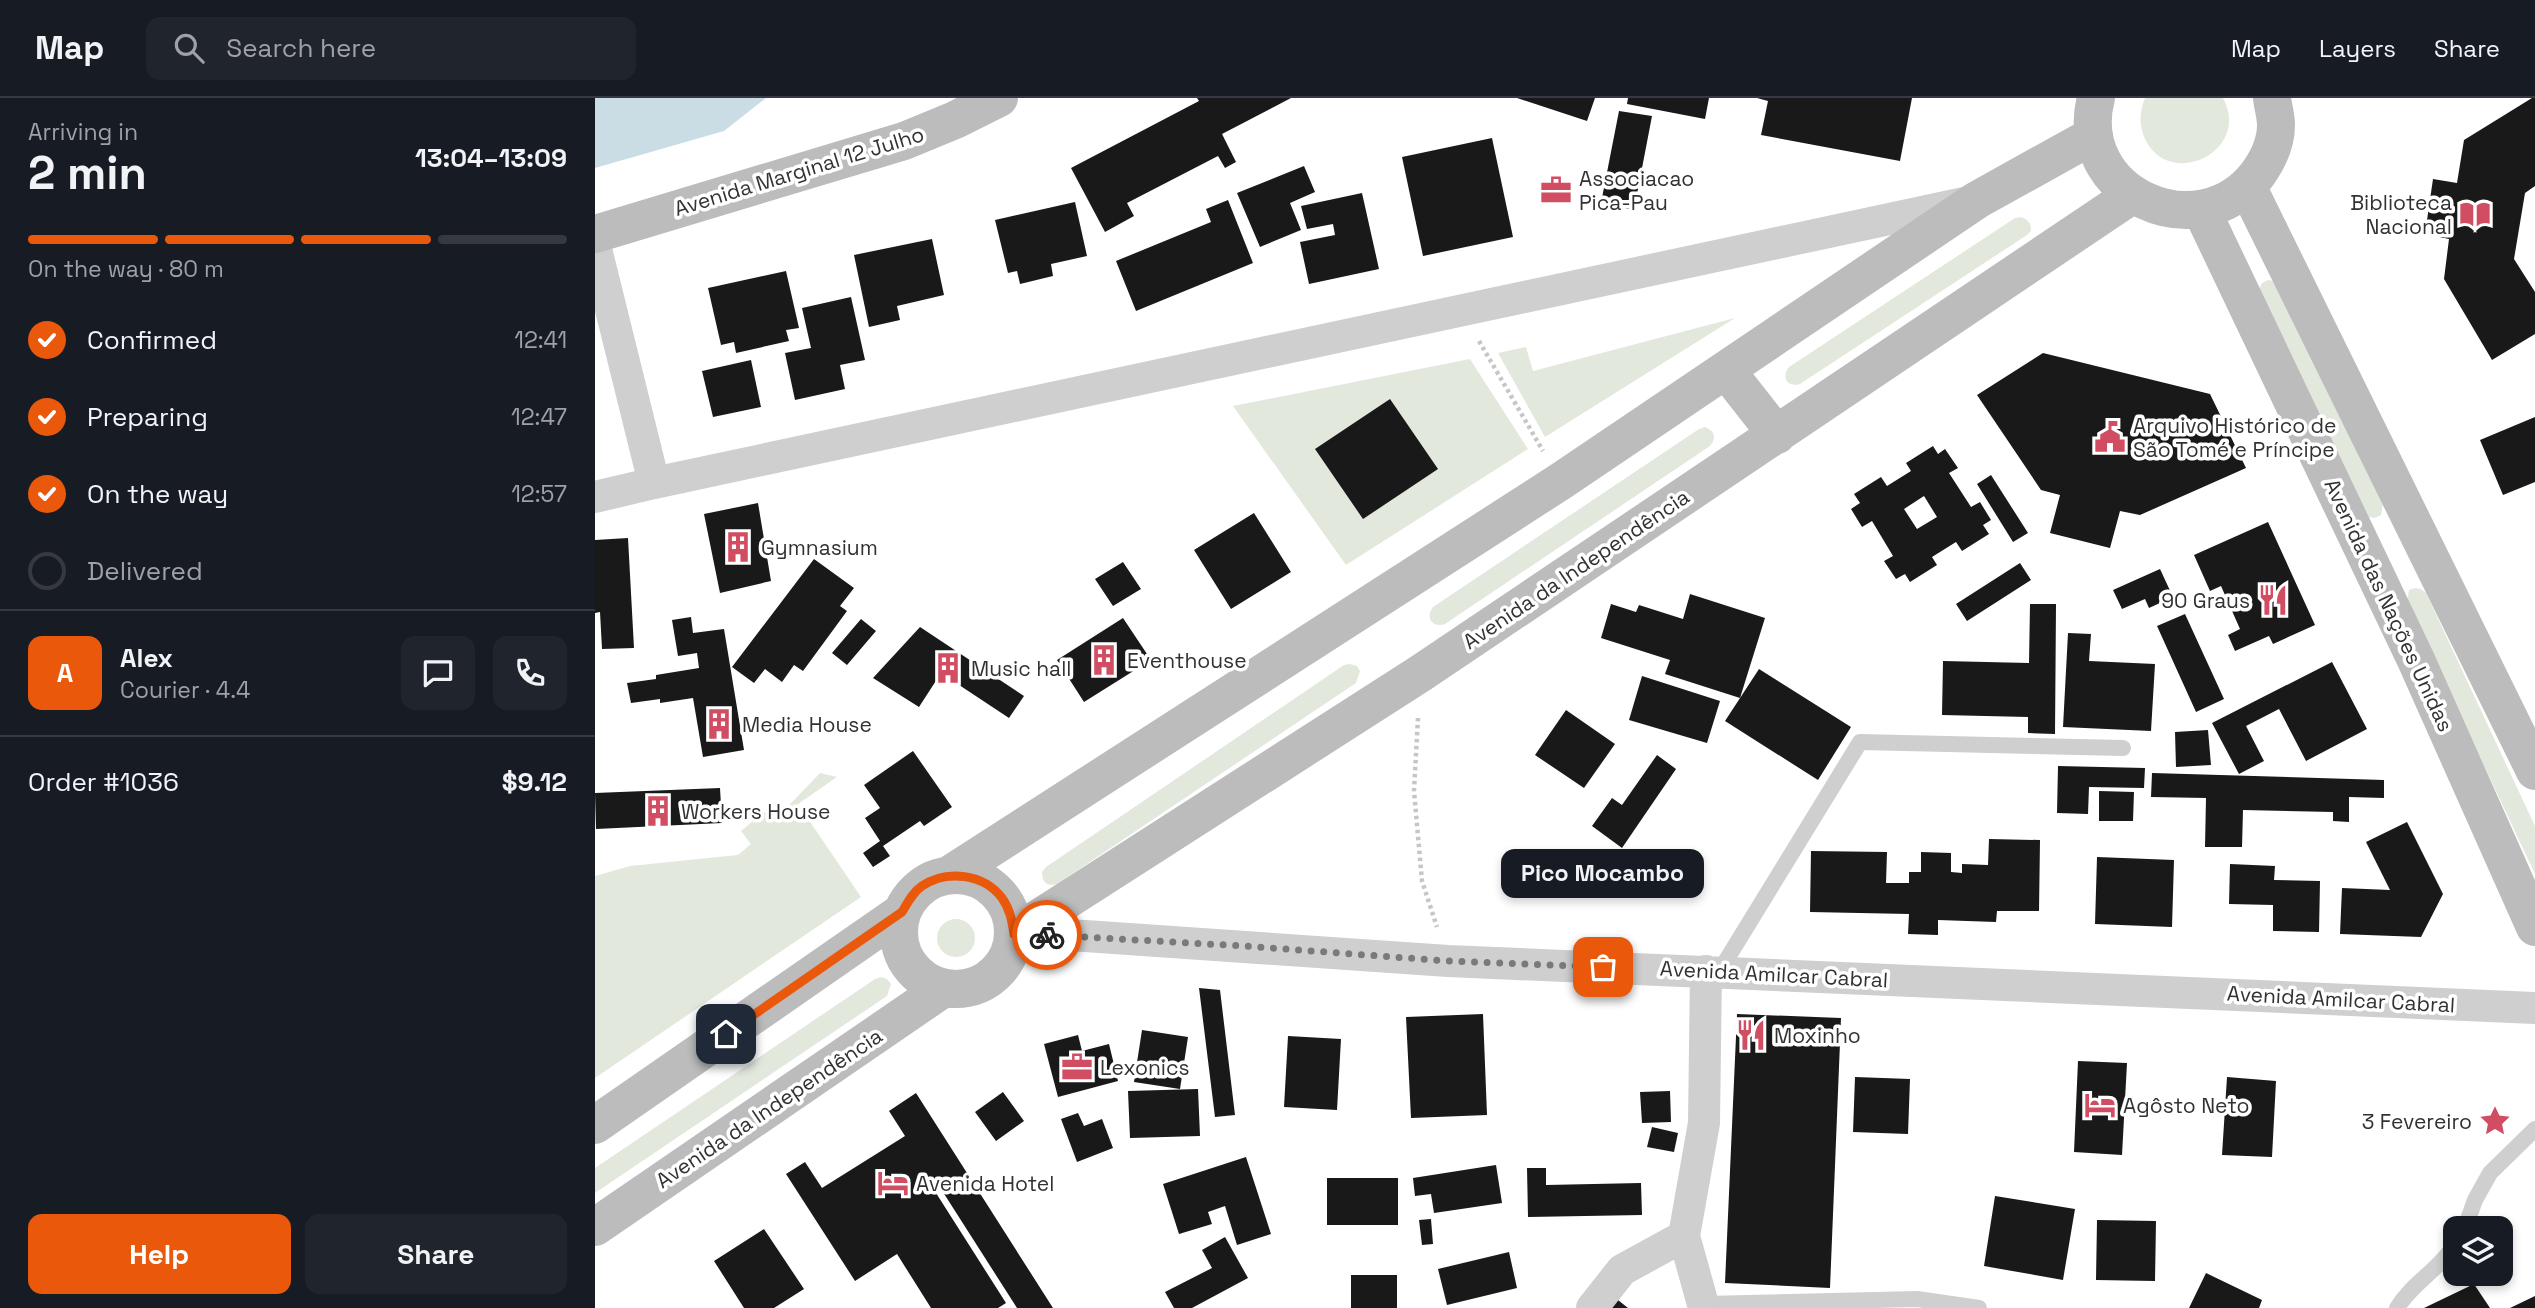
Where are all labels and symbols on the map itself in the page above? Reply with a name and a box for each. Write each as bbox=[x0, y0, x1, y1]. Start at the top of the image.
street label: Avenida Marginal 12 Julho bbox=[671, 120, 927, 222]
place label: Associacao Pica-Pau bbox=[1579, 165, 1694, 216]
office icon: Associacao Pica-Pau bbox=[1539, 173, 1573, 207]
place label: Biblioteca Nacional bbox=[2350, 189, 2452, 240]
library icon: Biblioteca Nacional bbox=[2458, 197, 2492, 231]
place label: Arquivo Histórico de São Tomé e Príncipe bbox=[2133, 412, 2337, 463]
public building icon: Arquivo Histórico de São Tomé e Príncipe bbox=[2093, 420, 2127, 454]
street label: Avenida das Nações Unidas bbox=[2318, 474, 2460, 736]
street label: Avenida da Independência bbox=[1458, 483, 1694, 655]
building icon: Gymnasium bbox=[721, 530, 755, 564]
place label: Gymnasium bbox=[761, 534, 878, 561]
restaurant icon: 90 Graus bbox=[2256, 583, 2290, 617]
place label: 90 Graus bbox=[2161, 587, 2250, 614]
building icon: Eventhouse bbox=[1087, 643, 1121, 677]
place label: Eventhouse bbox=[1127, 647, 1247, 674]
building icon: Music hall bbox=[931, 651, 965, 685]
place label: Music hall bbox=[971, 655, 1071, 682]
building icon: Media House bbox=[702, 707, 736, 741]
place label: Media House bbox=[742, 711, 872, 738]
building icon: Workers House bbox=[641, 794, 675, 828]
place label: Workers House bbox=[681, 798, 830, 825]
callout: Pico Mocambo bbox=[1501, 848, 1705, 897]
courier bbox=[1012, 900, 1082, 970]
pin bbox=[1573, 937, 1633, 997]
street label: Avenida Amilcar Cabral bbox=[1659, 955, 1889, 993]
street label: Avenida Amilcar Cabral bbox=[2226, 980, 2456, 1018]
pin bbox=[696, 1004, 756, 1064]
restaurant icon: Moxinho bbox=[1734, 1018, 1768, 1052]
street label: Avenida da Independência bbox=[651, 1022, 887, 1194]
place label: Moxinho bbox=[1774, 1022, 1861, 1049]
office icon: Lexonics bbox=[1060, 1050, 1094, 1084]
place label: Lexonics bbox=[1100, 1054, 1190, 1081]
hotel icon: Agôsto Neto bbox=[2083, 1088, 2117, 1122]
place label: Agôsto Neto bbox=[2123, 1092, 2249, 1119]
place icon: 3 Fevereiro bbox=[2478, 1104, 2512, 1138]
place label: 3 Fevereiro bbox=[2362, 1108, 2472, 1135]
hotel icon: Avenida Hotel bbox=[876, 1166, 910, 1200]
place label: Avenida Hotel bbox=[916, 1170, 1054, 1197]

